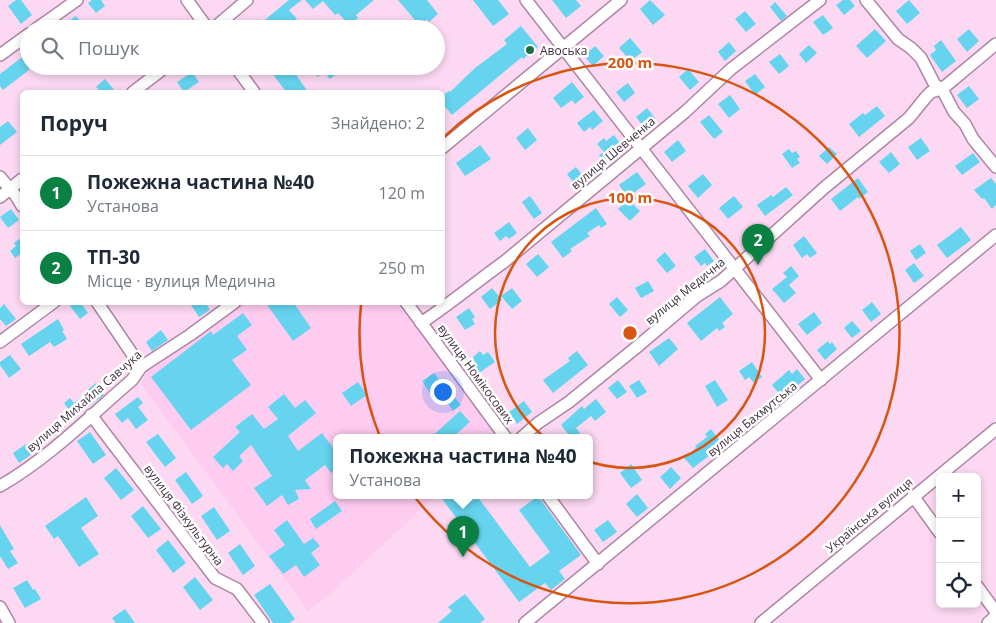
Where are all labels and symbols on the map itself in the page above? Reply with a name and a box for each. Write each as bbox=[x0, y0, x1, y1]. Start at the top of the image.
place label: Авоська bbox=[540, 42, 587, 59]
marker: Авоська bbox=[524, 44, 536, 56]
text: 200 m bbox=[608, 52, 652, 72]
street label: вулиця Шевченка bbox=[567, 113, 659, 193]
text: 100 m bbox=[608, 187, 652, 207]
pin: 2 bbox=[742, 224, 774, 265]
street label: вулиця Медична bbox=[641, 253, 729, 329]
street label: вулиця Номікосових bbox=[434, 321, 518, 428]
centre of rings bbox=[621, 324, 639, 342]
street label: вулиця Михайла Савчука bbox=[23, 346, 145, 456]
street label: вулиця Бахмутська bbox=[703, 377, 801, 461]
your location bbox=[430, 379, 456, 405]
street label: вулиця Фізкультурна bbox=[140, 461, 228, 569]
street label: Українська вулиця bbox=[822, 474, 916, 556]
pin: 1 bbox=[447, 516, 479, 557]

